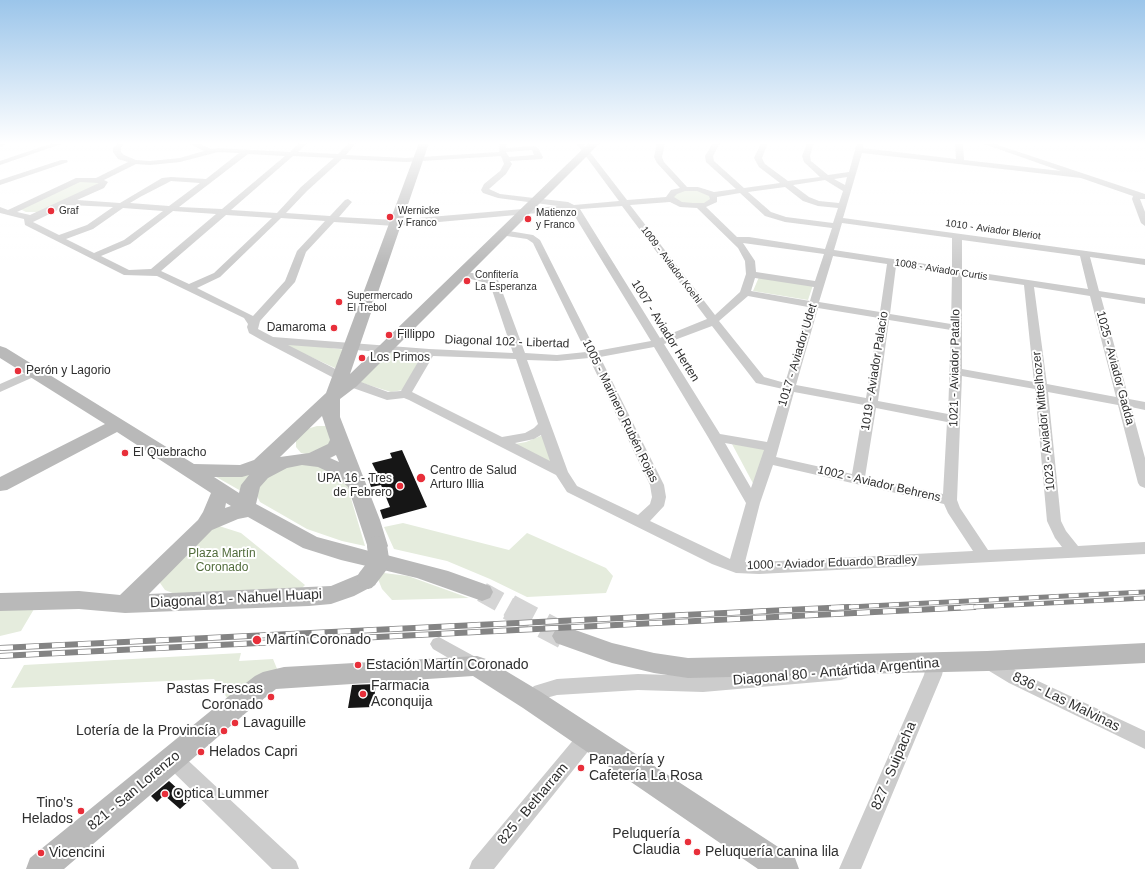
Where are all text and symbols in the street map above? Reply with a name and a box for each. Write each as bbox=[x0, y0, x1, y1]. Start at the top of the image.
place label: Graf bbox=[59, 205, 78, 217]
place label: Wernicke y Franco bbox=[398, 205, 439, 228]
marker: Graf bbox=[46, 206, 56, 216]
place label: Matienzo y Franco bbox=[536, 207, 577, 230]
marker: Wernicke y Franco bbox=[385, 212, 395, 222]
marker: Matienzo y Franco bbox=[523, 214, 533, 224]
street label: 1010 - Aviador Bleriot bbox=[945, 217, 1041, 243]
street label: 1009 - Aviador Koehl bbox=[638, 224, 704, 306]
street label: 1008 - Aviador Curtis bbox=[894, 257, 988, 283]
place label: Confitería La Esperanza bbox=[475, 269, 537, 292]
marker: Confitería La Esperanza bbox=[462, 276, 472, 286]
street label: 1007 - Aviador Herten bbox=[628, 277, 702, 385]
place label: Supermercado El Trebol bbox=[347, 290, 413, 314]
marker: Supermercado El Trebol bbox=[334, 297, 344, 307]
street label: 1017 - Aviador Udet bbox=[776, 302, 820, 408]
street label: 1021 - Aviador Patallo bbox=[947, 309, 963, 427]
street label: 1019 - Aviador Palacio bbox=[858, 310, 892, 432]
street label: 1025 - Aviador Gadda bbox=[1093, 310, 1137, 426]
place label: Damaroma bbox=[267, 321, 326, 335]
marker: Damaroma bbox=[329, 323, 339, 333]
place label: Fillippo bbox=[397, 328, 435, 342]
marker: Fillippo bbox=[384, 330, 394, 340]
street label: Diagonal 102 - Libertad bbox=[444, 333, 570, 351]
street label: 1005 - Marinero Rubén Rojas bbox=[579, 337, 661, 485]
place label: Los Primos bbox=[370, 351, 430, 365]
street label: 1023 - Aviador Mittelhozer bbox=[1030, 351, 1058, 491]
marker: Los Primos bbox=[357, 353, 367, 363]
place label: Perón y Lagorio bbox=[26, 364, 111, 378]
marker: Perón y Lagorio bbox=[13, 366, 23, 376]
place label: El Quebracho bbox=[133, 446, 206, 460]
marker: El Quebracho bbox=[120, 448, 130, 458]
street label: 1002 - Aviador Behrens bbox=[816, 463, 942, 505]
place label: Centro de Salud Arturo Illia bbox=[430, 464, 517, 492]
place label: UPA 16 - Tres de Febrero bbox=[317, 472, 392, 500]
marker: Centro de Salud Arturo Illia bbox=[415, 472, 427, 484]
marker: UPA 16 - Tres de Febrero bbox=[395, 481, 405, 491]
park label: Plaza Martín Coronado bbox=[188, 547, 256, 575]
street label: 1000 - Aviador Eduardo Bradley bbox=[747, 553, 917, 573]
street label: Diagonal 81 - Nahuel Huapi bbox=[150, 586, 322, 612]
place label: Martín Coronado bbox=[266, 632, 371, 648]
marker: Martín Coronado bbox=[251, 634, 263, 646]
street label: Diagonal 80 - Antártida Argentina bbox=[732, 655, 940, 689]
place label: Estación Martín Coronado bbox=[366, 657, 529, 673]
marker: Estación Martín Coronado bbox=[353, 660, 363, 670]
street label: 836 - Las Malvinas bbox=[1010, 669, 1122, 735]
place label: Farmacia Aconquija bbox=[371, 678, 432, 710]
place label: Pastas Frescas Coronado bbox=[167, 681, 263, 714]
marker: Farmacia Aconquija bbox=[358, 689, 368, 699]
marker: Pastas Frescas Coronado bbox=[266, 692, 276, 702]
place label: Lavaguille bbox=[243, 715, 306, 731]
marker: Lavaguille bbox=[230, 718, 240, 728]
street label: 827 - Suipacha bbox=[868, 719, 920, 813]
place label: Lotería de la Provincía bbox=[76, 723, 216, 739]
marker: Lotería de la Provincía bbox=[219, 726, 229, 736]
place label: Helados Capri bbox=[209, 744, 298, 760]
marker: Helados Capri bbox=[196, 747, 206, 757]
street label: 821 - San Lorenzo bbox=[84, 748, 184, 834]
place label: Panadería y Cafetería La Rosa bbox=[589, 752, 703, 784]
street label: 825 - Betharram bbox=[494, 760, 572, 848]
marker: Panadería y Cafetería La Rosa bbox=[576, 763, 586, 773]
place label: Optica Lummer bbox=[173, 786, 269, 802]
marker: Optica Lummer bbox=[160, 789, 170, 799]
place label: Tino's Helados bbox=[22, 795, 73, 828]
marker: Tino's Helados bbox=[76, 806, 86, 816]
place label: Peluquería Claudia bbox=[612, 826, 680, 858]
marker: Peluquería Claudia bbox=[683, 837, 693, 847]
place label: Peluquería canina lila bbox=[705, 844, 839, 860]
place label: Vicencini bbox=[49, 845, 105, 861]
marker: Peluquería canina lila bbox=[692, 847, 702, 857]
marker: Vicencini bbox=[36, 848, 46, 858]

